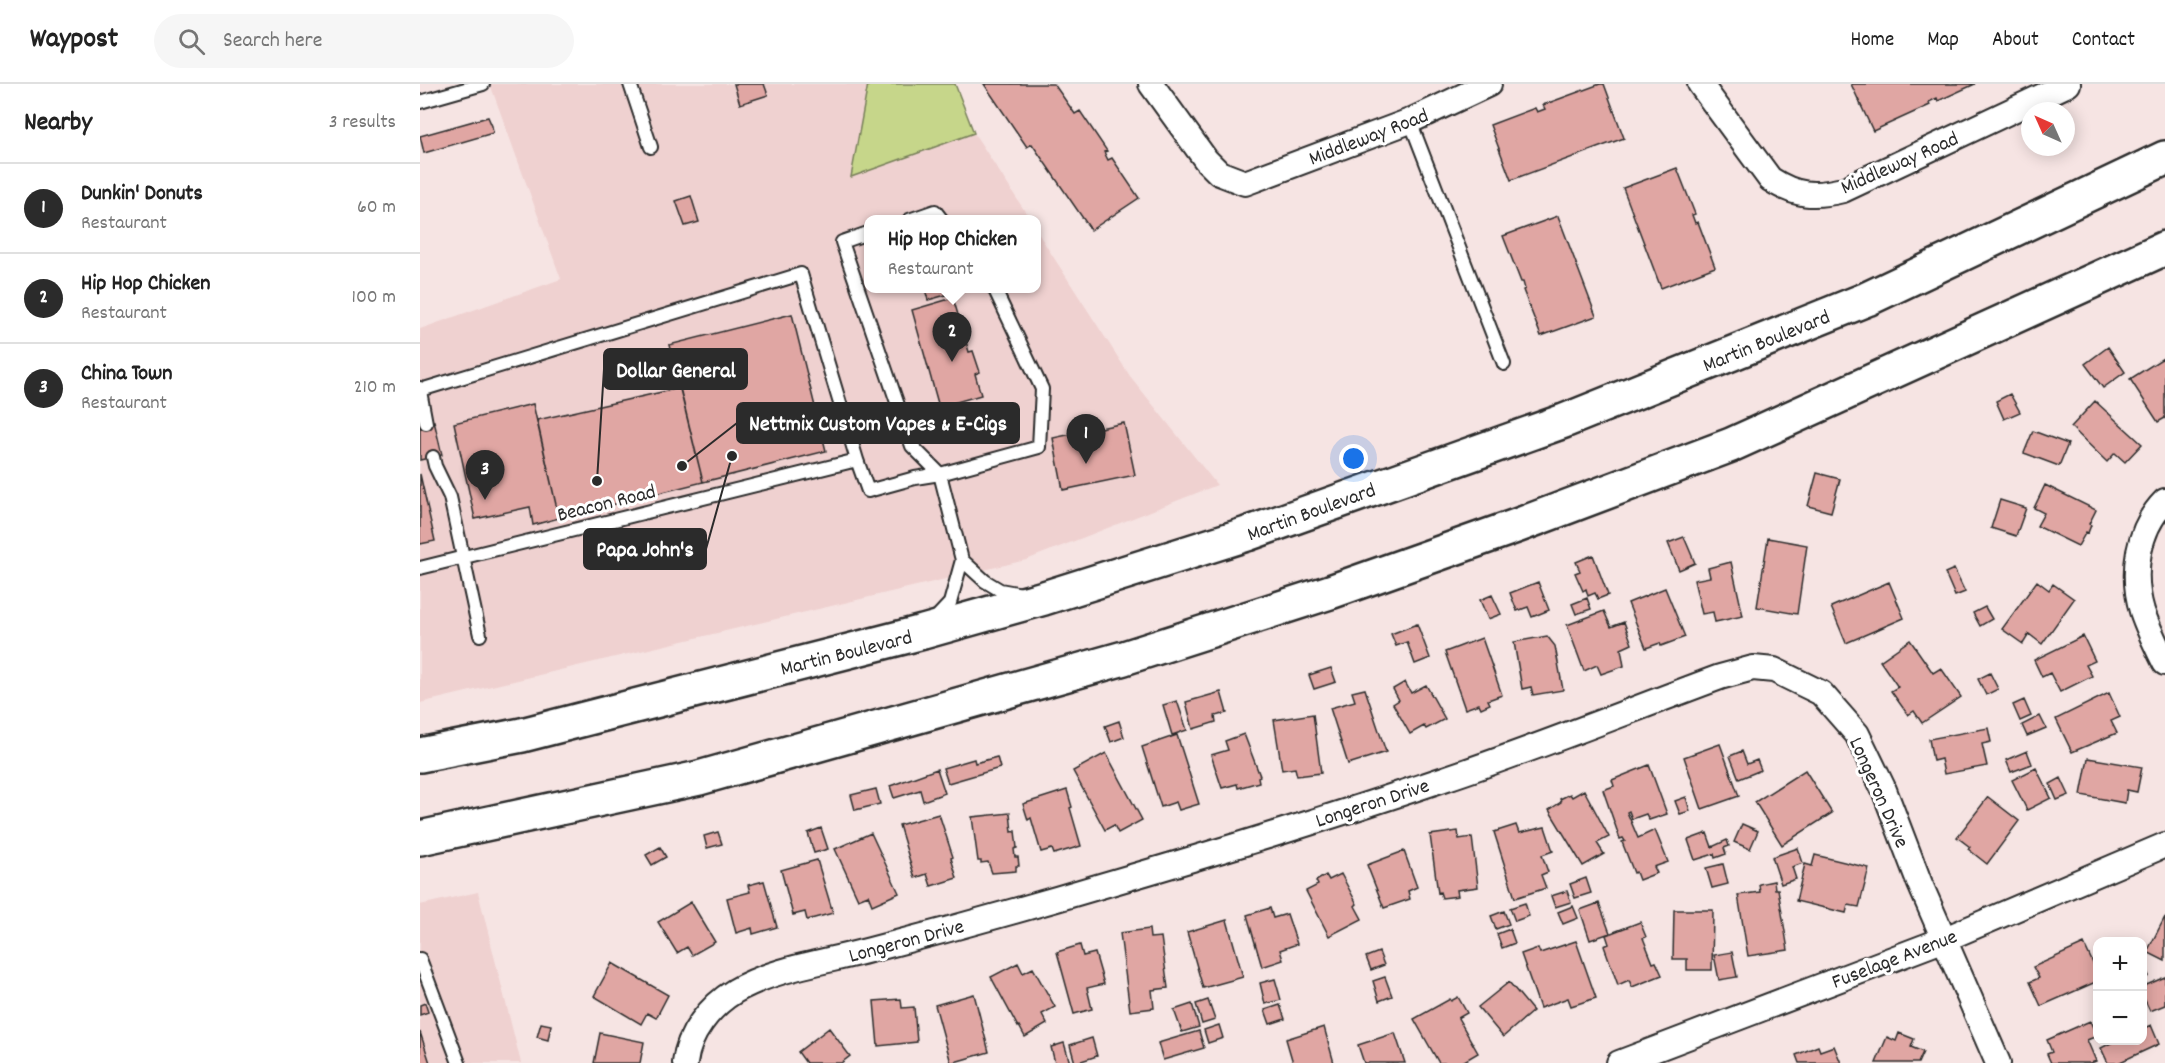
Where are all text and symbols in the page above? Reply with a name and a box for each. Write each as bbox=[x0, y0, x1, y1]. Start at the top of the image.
search box bbox=[154, 14, 574, 68]
text: Waypost bbox=[30, 21, 118, 61]
icon: search bbox=[175, 25, 208, 58]
text: Search here bbox=[223, 26, 322, 57]
text: Home bbox=[1850, 26, 1894, 56]
text: Map bbox=[1927, 26, 1959, 56]
text: About bbox=[1992, 26, 2039, 56]
text: Contact bbox=[2072, 26, 2135, 56]
street label: Middleway Road bbox=[1305, 102, 1433, 175]
north arrow bbox=[2021, 102, 2075, 156]
text: Nearby bbox=[24, 105, 92, 142]
text: 3 results bbox=[329, 109, 396, 137]
street label: Middleway Road bbox=[1837, 125, 1964, 204]
text: Dunkin' Donuts bbox=[81, 179, 203, 210]
text: 1 bbox=[41, 194, 46, 222]
text: 60 m bbox=[357, 194, 396, 222]
text: Restaurant bbox=[81, 210, 167, 238]
popup bbox=[864, 215, 1041, 293]
text: Hip Hop Chicken bbox=[888, 225, 1017, 256]
text: Restaurant bbox=[888, 256, 974, 284]
text: Hip Hop Chicken bbox=[81, 269, 210, 300]
text: 2 bbox=[39, 284, 48, 312]
text: 100 m bbox=[352, 284, 396, 312]
text: Restaurant bbox=[81, 300, 167, 328]
street label: Martin Boulevard bbox=[1699, 304, 1835, 382]
pin: 2 bbox=[932, 312, 972, 362]
callout: Dollar General bbox=[604, 349, 747, 389]
text: Dollar General bbox=[616, 357, 737, 388]
text: China Town bbox=[81, 359, 172, 390]
text: 3 bbox=[39, 374, 48, 402]
text: 210 m bbox=[354, 374, 396, 402]
text: Restaurant bbox=[81, 390, 167, 418]
callout: Nettmix Custom Vapes & E-Cigs bbox=[737, 403, 1019, 443]
text: Nettmix Custom Vapes & E-Cigs bbox=[749, 410, 1007, 441]
pin: 1 bbox=[1066, 414, 1106, 464]
your location bbox=[1339, 444, 1368, 473]
pin: 3 bbox=[466, 450, 504, 500]
street label: Martin Boulevard bbox=[1244, 477, 1381, 551]
street label: Beacon Road bbox=[554, 478, 659, 532]
callout: Papa John's bbox=[584, 529, 706, 569]
text: Papa John's bbox=[596, 536, 694, 567]
street label: Martin Boulevard bbox=[778, 624, 916, 686]
street label: Longeron Drive bbox=[1840, 733, 1915, 853]
street label: Longeron Drive bbox=[1312, 772, 1434, 837]
street label: Longeron Drive bbox=[846, 913, 968, 973]
street label: Fuselage Avenue bbox=[1828, 923, 1962, 998]
map controls bbox=[2093, 937, 2147, 1045]
button: + bbox=[2093, 937, 2147, 991]
button: − bbox=[2093, 991, 2147, 1045]

